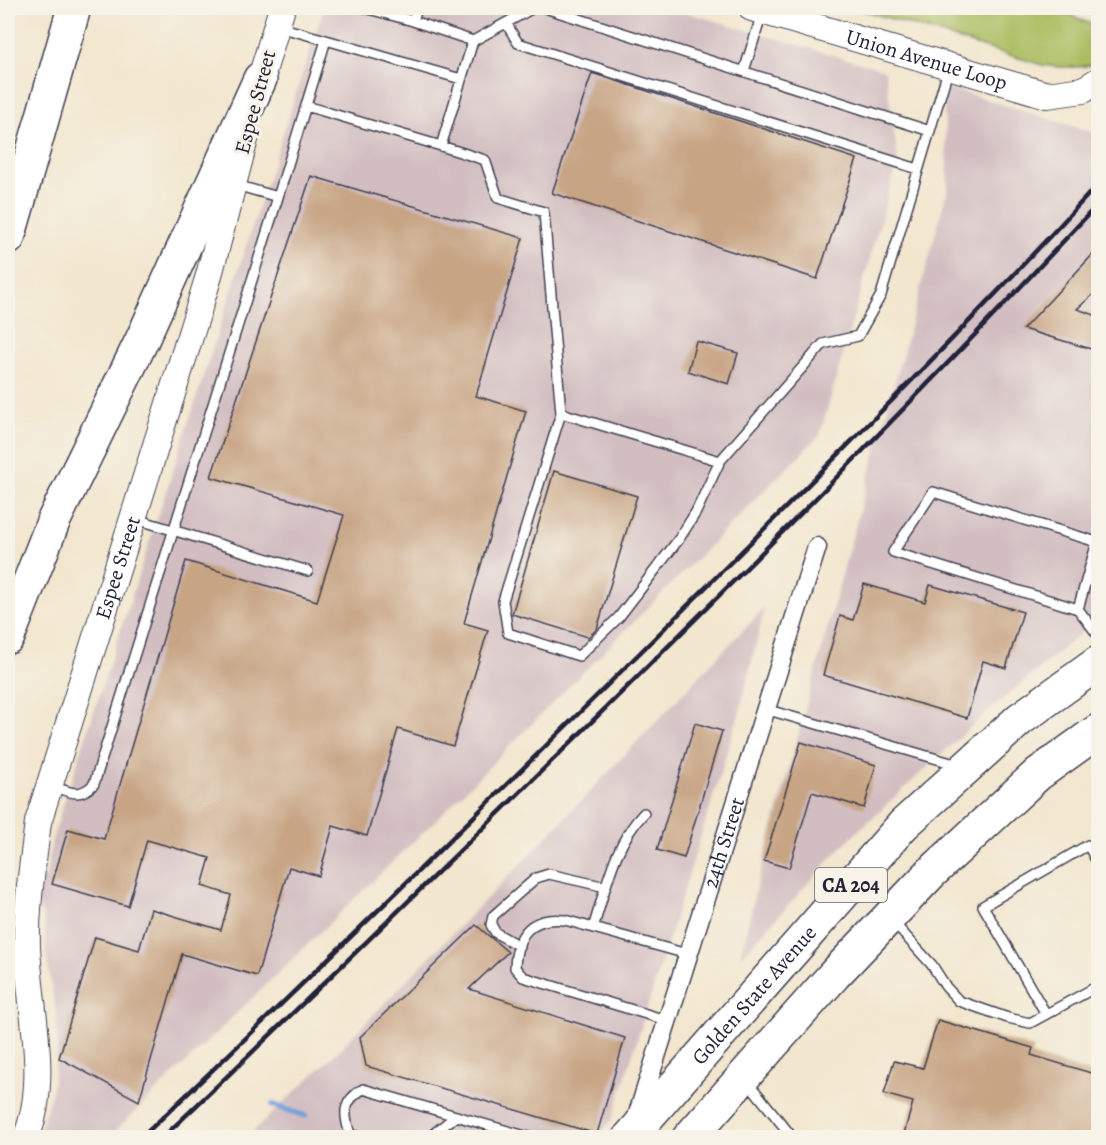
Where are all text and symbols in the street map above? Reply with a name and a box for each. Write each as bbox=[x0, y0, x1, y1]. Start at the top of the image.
street label: Union Avenue Loop bbox=[843, 22, 1011, 97]
street label: Espee Street bbox=[228, 47, 282, 157]
street label: Espee Street bbox=[88, 512, 147, 623]
street label: 24th Street bbox=[696, 794, 751, 891]
road number: CA 204 bbox=[815, 868, 887, 902]
street label: Golden State Avenue bbox=[685, 919, 823, 1071]

